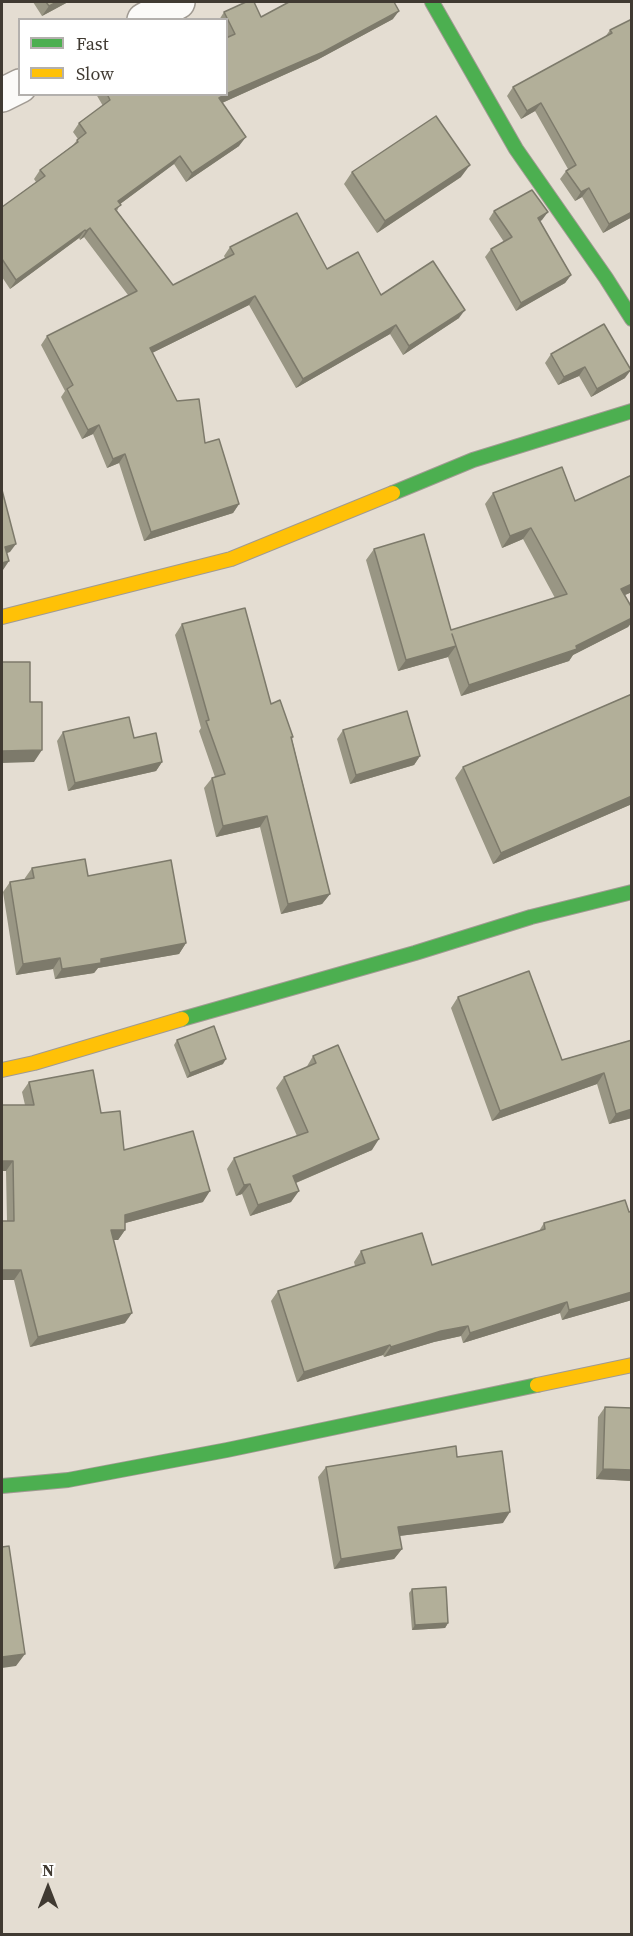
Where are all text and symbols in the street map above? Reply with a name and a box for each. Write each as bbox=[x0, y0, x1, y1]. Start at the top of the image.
legend bbox=[18, 18, 228, 96]
text: Fast bbox=[76, 31, 109, 56]
text: Slow bbox=[76, 61, 114, 86]
north arrow bbox=[18, 1858, 78, 1918]
text: N bbox=[42, 1859, 54, 1881]

